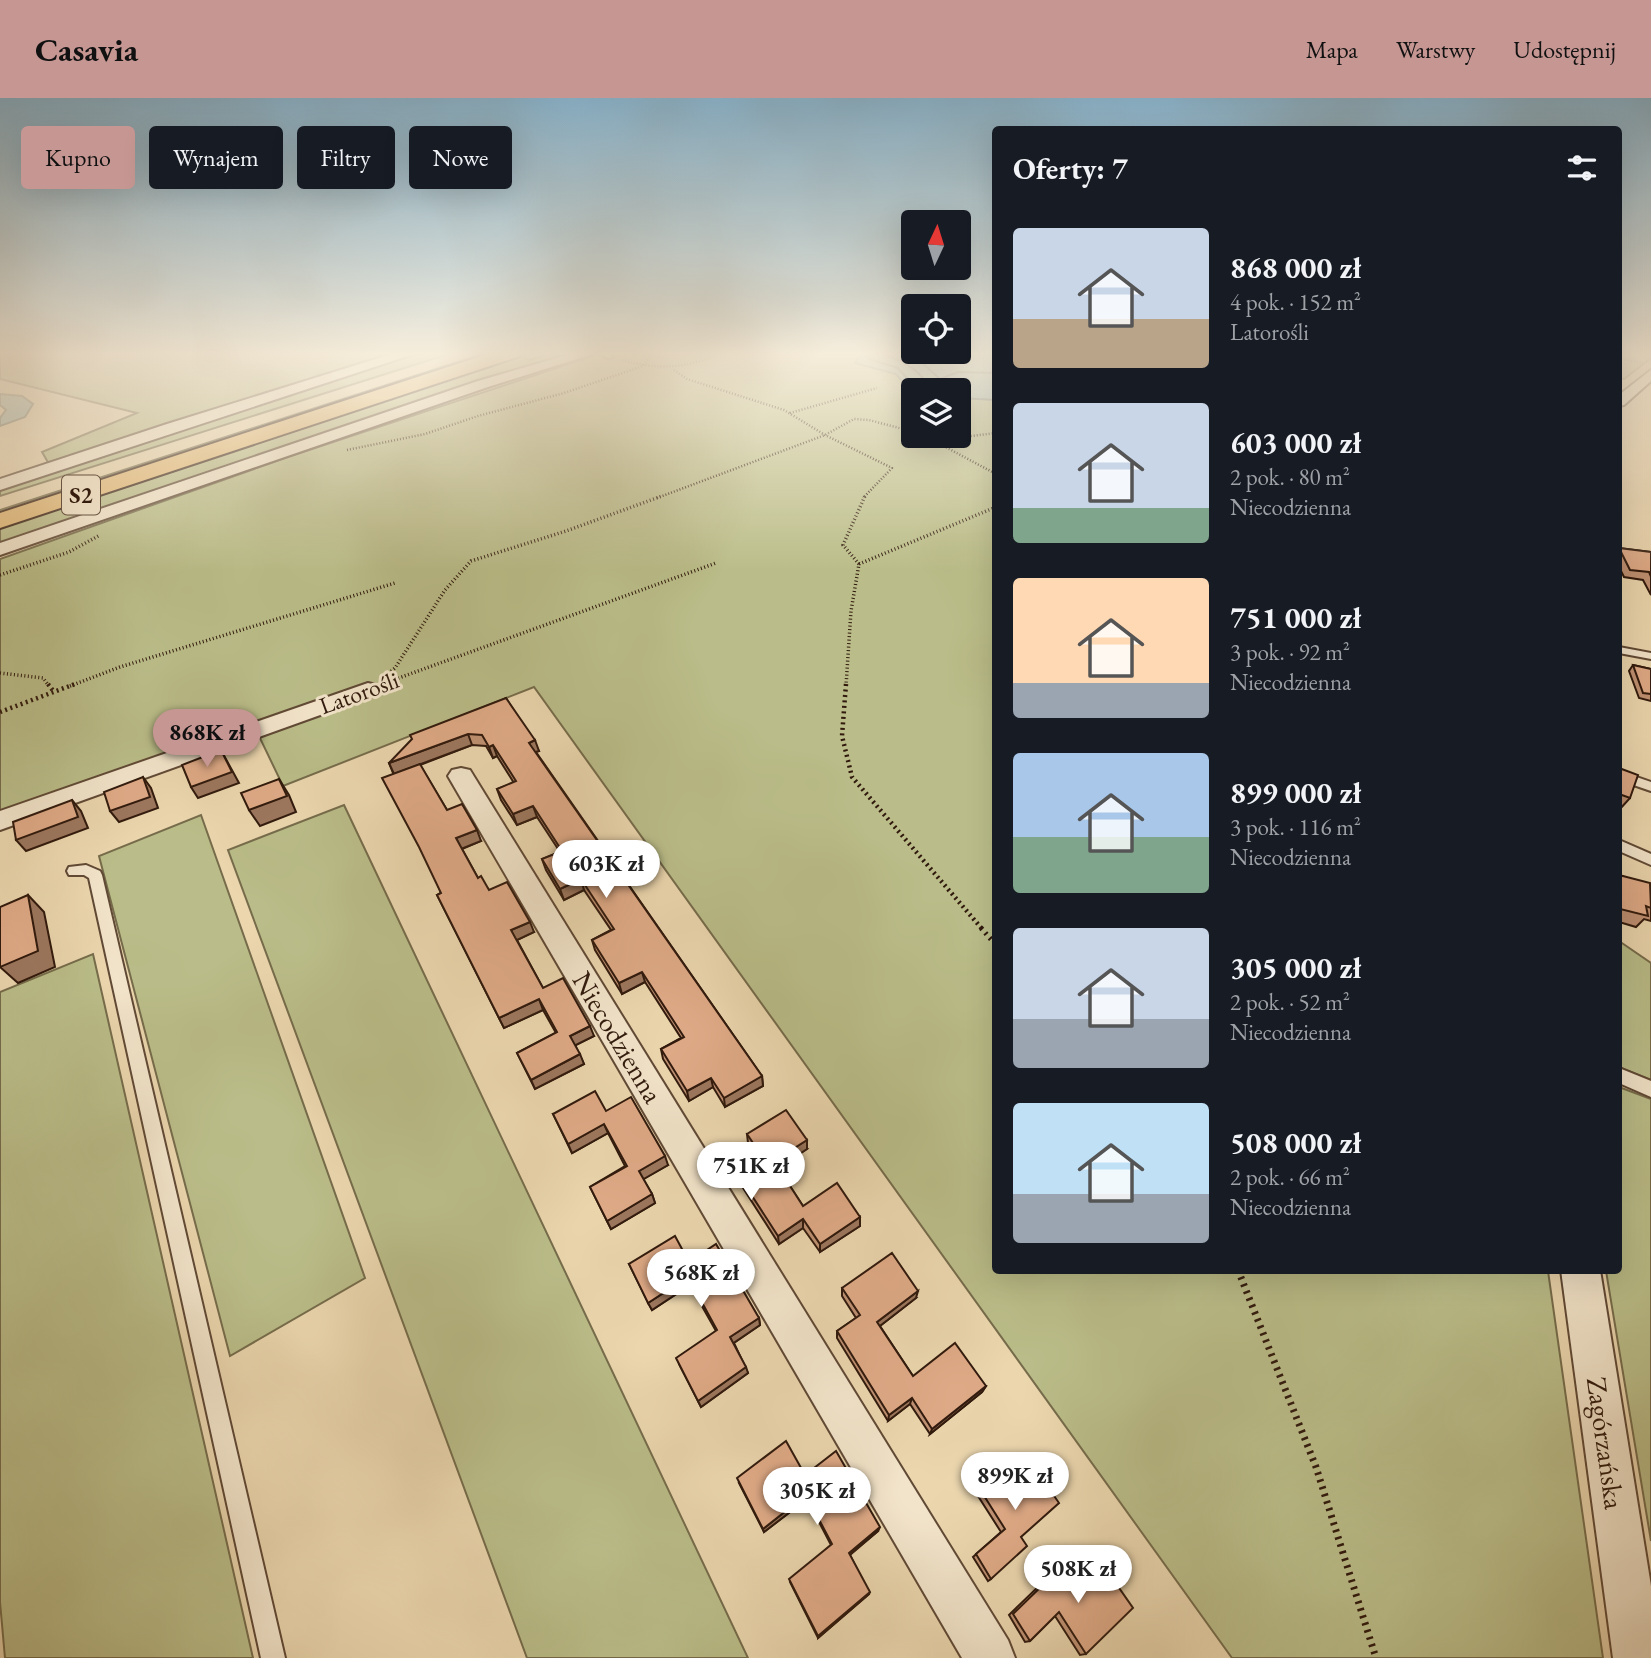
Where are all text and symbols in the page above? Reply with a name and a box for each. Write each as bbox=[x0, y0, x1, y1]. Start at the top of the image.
text: Casavia bbox=[35, 28, 138, 71]
text: Mapa bbox=[1306, 34, 1358, 65]
text: Warstwy bbox=[1396, 34, 1475, 65]
text: Udostępnij bbox=[1513, 34, 1616, 65]
chip: Kupno bbox=[21, 126, 135, 189]
chip: Wynajem bbox=[149, 126, 283, 189]
chip: Filtry bbox=[297, 126, 395, 189]
chip: Nowe bbox=[409, 126, 512, 189]
text: Oferty: 7 bbox=[1013, 149, 1128, 188]
icon: filters bbox=[1563, 149, 1601, 187]
north arrow bbox=[901, 210, 971, 280]
map controls bbox=[901, 210, 971, 448]
text: 868 000 zł bbox=[1230, 248, 1361, 287]
icon: home bbox=[1069, 256, 1153, 340]
text: 4 pok. · 152 m² bbox=[1230, 287, 1361, 317]
button: locate bbox=[901, 294, 971, 364]
text: Latorośli bbox=[1230, 317, 1309, 347]
button: layers bbox=[901, 378, 971, 448]
text: 603 000 zł bbox=[1230, 423, 1361, 462]
icon: home bbox=[1069, 431, 1153, 515]
text: 2 pok. · 80 m² bbox=[1230, 462, 1350, 492]
road number: S2 bbox=[62, 476, 100, 514]
text: Niecodzienna bbox=[1230, 492, 1351, 522]
text: 751 000 zł bbox=[1230, 598, 1361, 637]
icon: home bbox=[1069, 606, 1153, 690]
text: 3 pok. · 92 m² bbox=[1230, 637, 1350, 667]
street label: Latorośli bbox=[315, 664, 403, 721]
text: Niecodzienna bbox=[1230, 667, 1351, 697]
pin: 868K zł bbox=[142, 710, 272, 769]
text: 868K zł bbox=[169, 717, 245, 747]
text: 899 000 zł bbox=[1230, 773, 1361, 812]
icon: home bbox=[1069, 781, 1153, 865]
text: 3 pok. · 116 m² bbox=[1230, 812, 1361, 842]
pin: 603K zł bbox=[541, 840, 671, 900]
text: Niecodzienna bbox=[1230, 842, 1351, 872]
text: 603K zł bbox=[568, 848, 644, 878]
text: 305 000 zł bbox=[1230, 948, 1361, 987]
icon: home bbox=[1069, 956, 1153, 1040]
street label: Niecodzienna bbox=[565, 964, 672, 1110]
text: 2 pok. · 52 m² bbox=[1230, 987, 1350, 1017]
text: Niecodzienna bbox=[1230, 1017, 1351, 1047]
text: 508 000 zł bbox=[1230, 1123, 1361, 1162]
icon: home bbox=[1069, 1131, 1153, 1215]
pin: 751K zł bbox=[686, 1142, 816, 1202]
text: 751K zł bbox=[713, 1150, 789, 1180]
text: 2 pok. · 66 m² bbox=[1230, 1162, 1350, 1192]
text: Niecodzienna bbox=[1230, 1192, 1351, 1222]
pin: 568K zł bbox=[636, 1250, 766, 1309]
text: 568K zł bbox=[663, 1257, 739, 1287]
street label: Zagórzańska bbox=[1579, 1374, 1633, 1512]
pin: 899K zł bbox=[950, 1452, 1080, 1512]
text: 899K zł bbox=[977, 1460, 1053, 1490]
pin: 305K zł bbox=[752, 1468, 882, 1527]
text: 305K zł bbox=[779, 1475, 855, 1505]
pin: 508K zł bbox=[1013, 1546, 1143, 1605]
text: 508K zł bbox=[1040, 1553, 1116, 1583]

